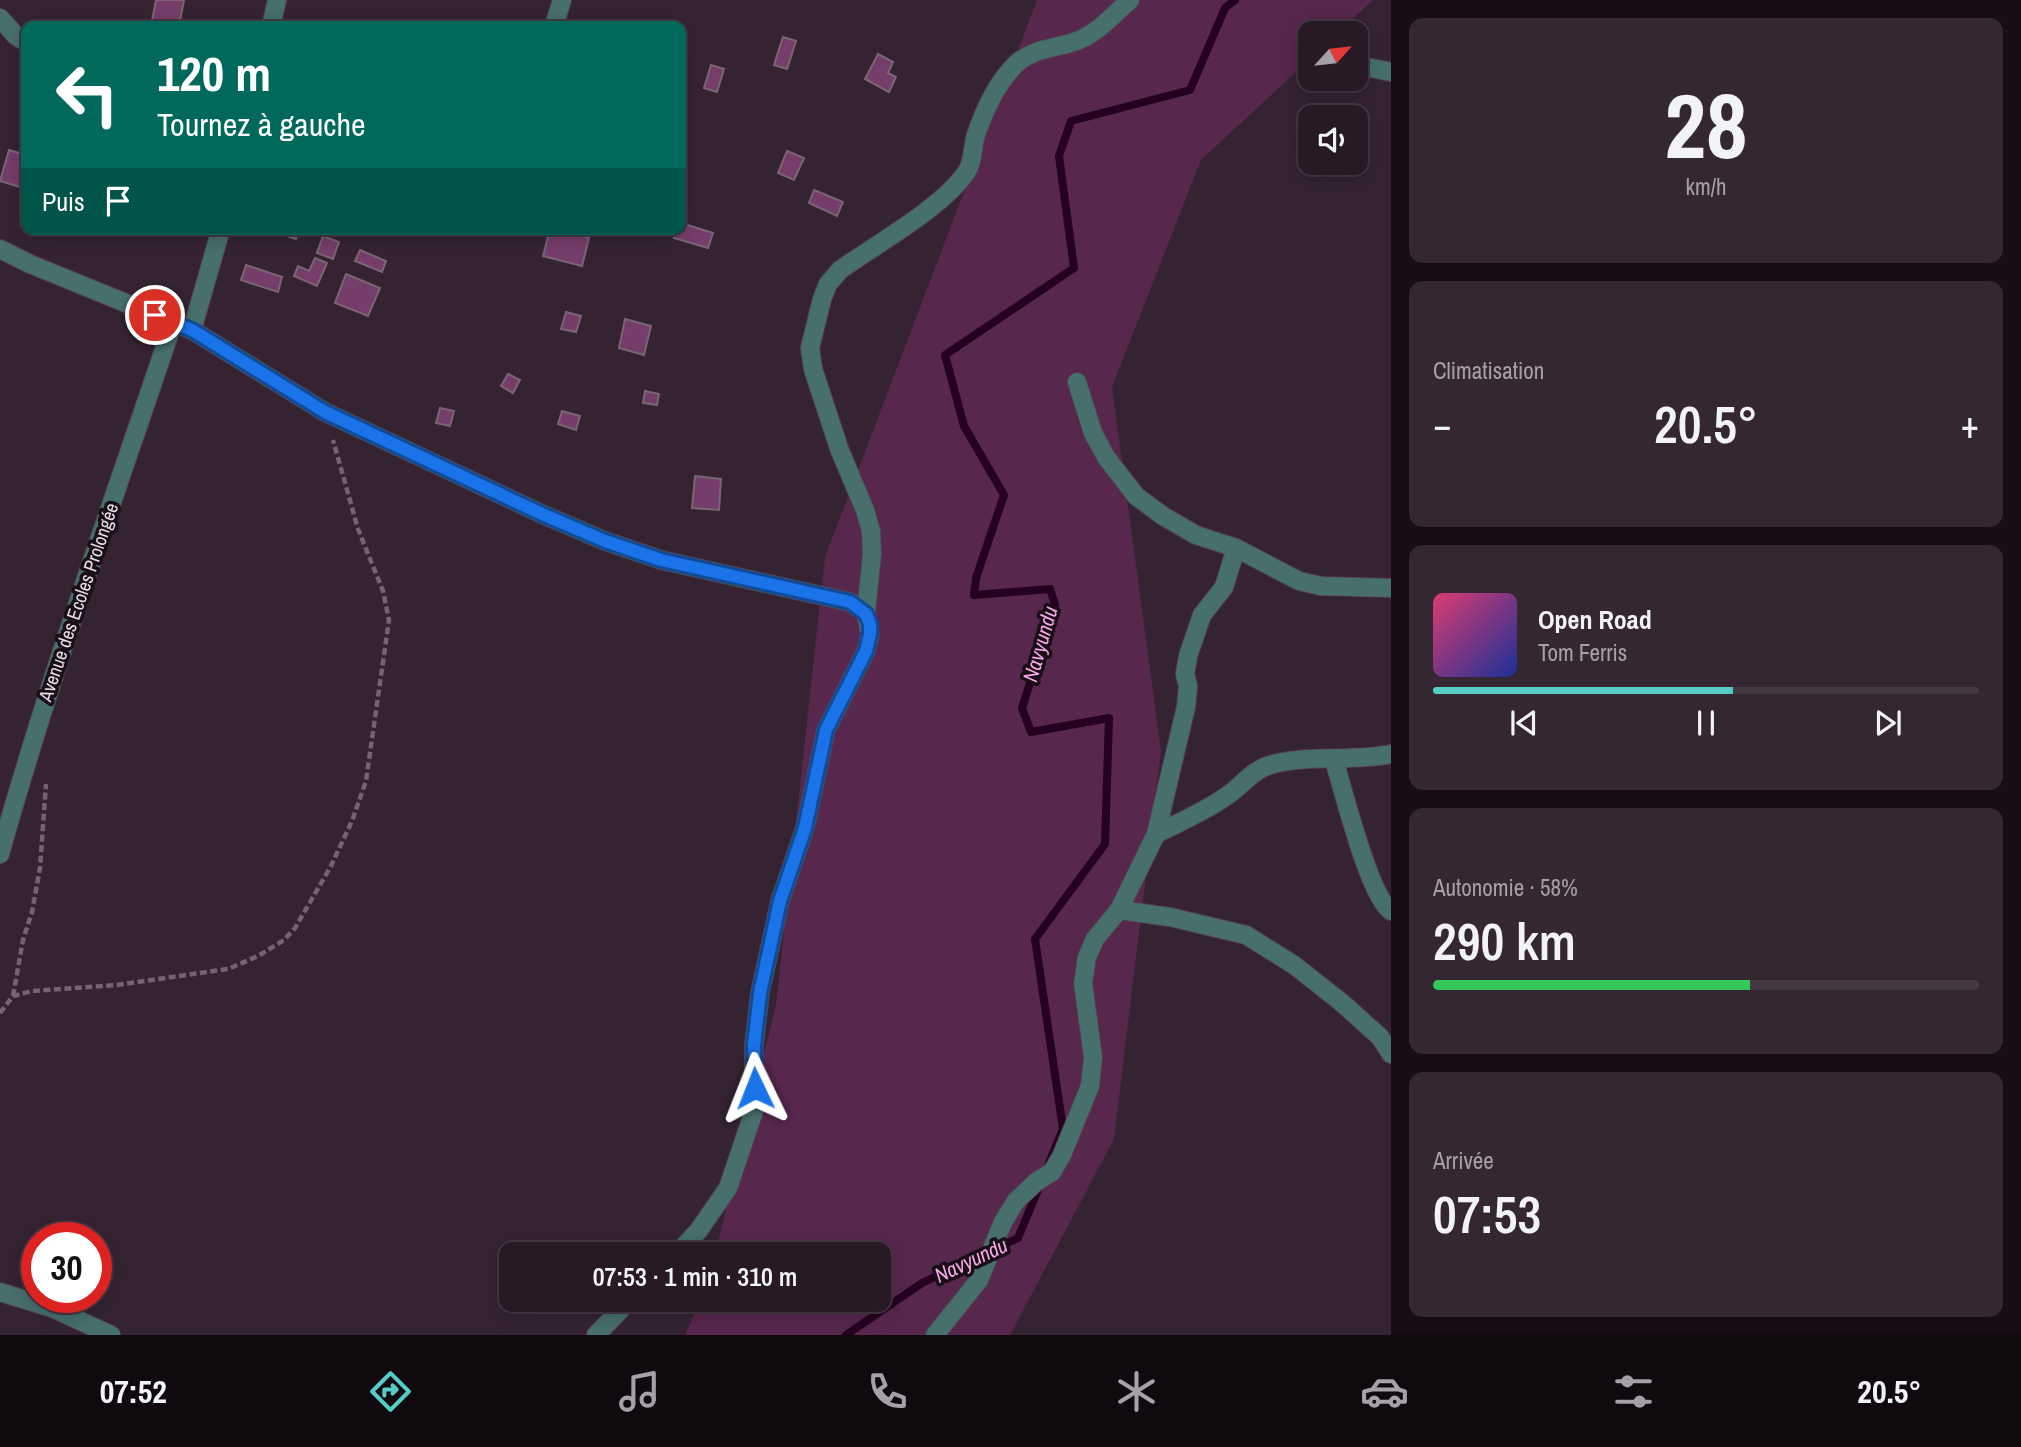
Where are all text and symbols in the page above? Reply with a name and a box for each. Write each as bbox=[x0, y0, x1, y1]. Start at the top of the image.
north arrow bbox=[1298, 21, 1368, 91]
map controls bbox=[1298, 21, 1368, 175]
text: 120 m bbox=[157, 40, 271, 106]
icon: left bbox=[42, 49, 133, 140]
text: 28 bbox=[1665, 64, 1748, 186]
text: Tournez à gauche bbox=[157, 103, 366, 146]
button: sound bbox=[1298, 105, 1368, 175]
text: km/h bbox=[1686, 171, 1726, 202]
icon: arrive bbox=[99, 182, 137, 220]
text: Puis bbox=[42, 184, 85, 219]
pin bbox=[125, 285, 185, 345]
icon: arrive bbox=[136, 296, 174, 334]
text: Climatisation bbox=[1433, 355, 1544, 386]
text: 20.5° bbox=[1654, 389, 1758, 459]
text: − bbox=[1433, 399, 1451, 450]
text: + bbox=[1961, 399, 1979, 450]
street label: Avenue des Ecoles Prolongée bbox=[31, 499, 124, 706]
water label: Navyundu bbox=[1015, 602, 1065, 685]
text: Open Road bbox=[1538, 602, 1652, 637]
text: Tom Ferris bbox=[1538, 637, 1627, 668]
icon: previous bbox=[1505, 704, 1543, 742]
icon: pause bbox=[1687, 704, 1725, 742]
icon: next bbox=[1869, 704, 1907, 742]
text: Autonomie · 58% bbox=[1433, 872, 1578, 903]
text: 290 km bbox=[1433, 906, 1576, 976]
position arrow bbox=[718, 1051, 792, 1125]
text: Arrivée bbox=[1433, 1145, 1494, 1176]
text: 07:53 bbox=[1433, 1179, 1541, 1249]
speed limit sign: 30 bbox=[21, 1222, 112, 1313]
water label: Navyundu bbox=[930, 1230, 1013, 1290]
text: 07:53 · 1 min · 310 m bbox=[593, 1259, 797, 1294]
icon: directions bbox=[366, 1367, 415, 1416]
icon: music bbox=[615, 1367, 664, 1416]
icon: phone bbox=[863, 1367, 912, 1416]
icon: climate bbox=[1112, 1367, 1161, 1416]
icon: car bbox=[1360, 1367, 1409, 1416]
icon: filters bbox=[1609, 1367, 1658, 1416]
text: 07:52 bbox=[100, 1370, 167, 1413]
text: 20.5° bbox=[1857, 1370, 1921, 1413]

